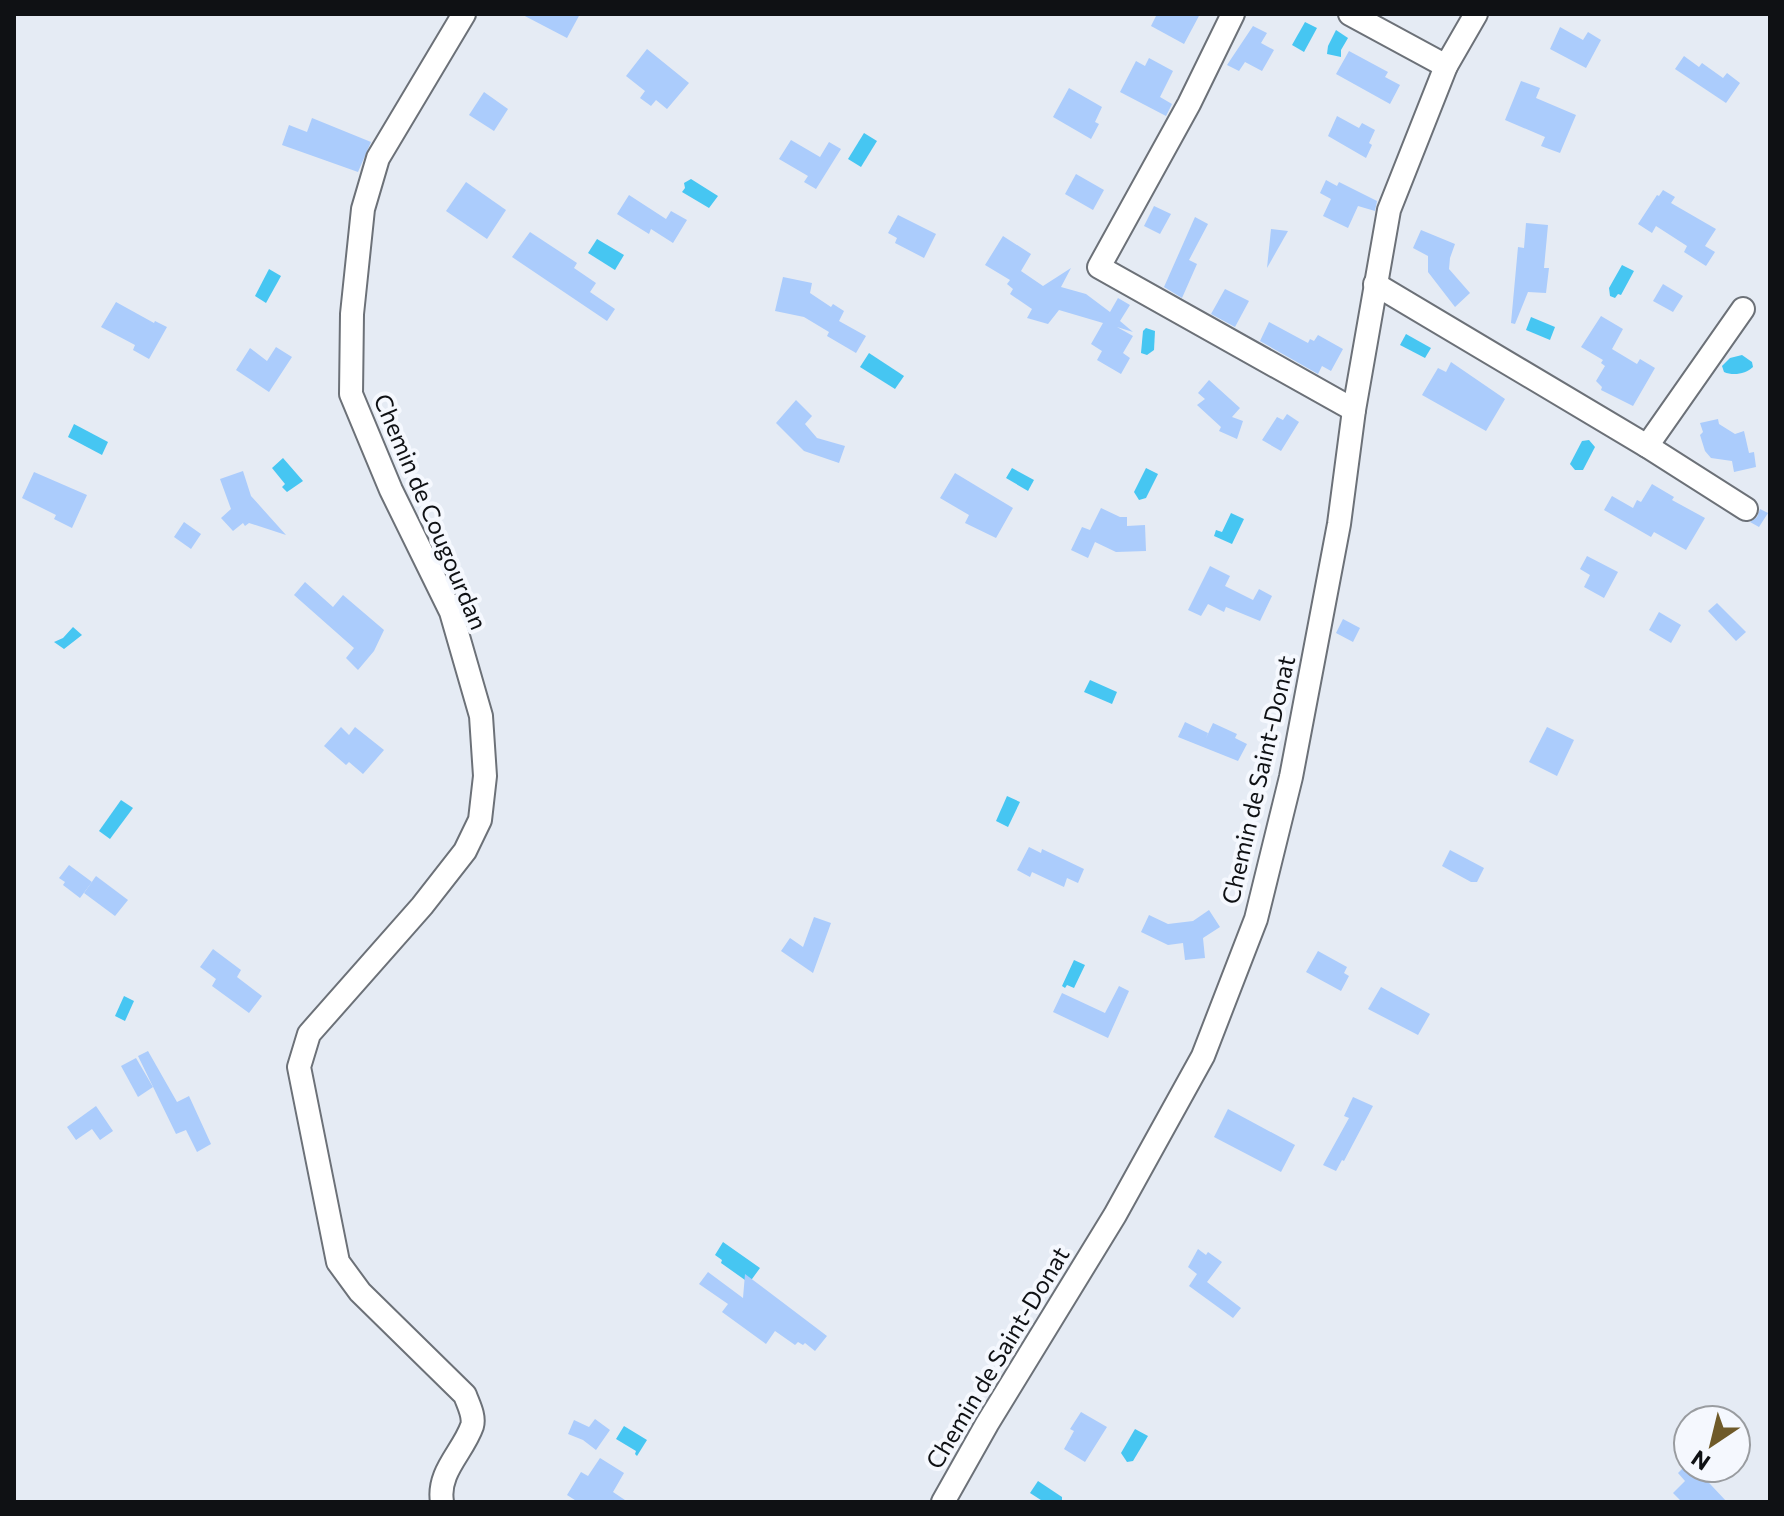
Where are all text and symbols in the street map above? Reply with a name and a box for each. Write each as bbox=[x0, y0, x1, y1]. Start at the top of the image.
street label: Chemin de Cougourdan bbox=[369, 389, 494, 634]
street label: Chemin de Saint-Donat bbox=[1215, 652, 1300, 907]
street label: Chemin de Saint-Donat bbox=[919, 1241, 1075, 1474]
north arrow bbox=[1672, 1404, 1752, 1484]
text: N bbox=[1686, 1445, 1715, 1477]

